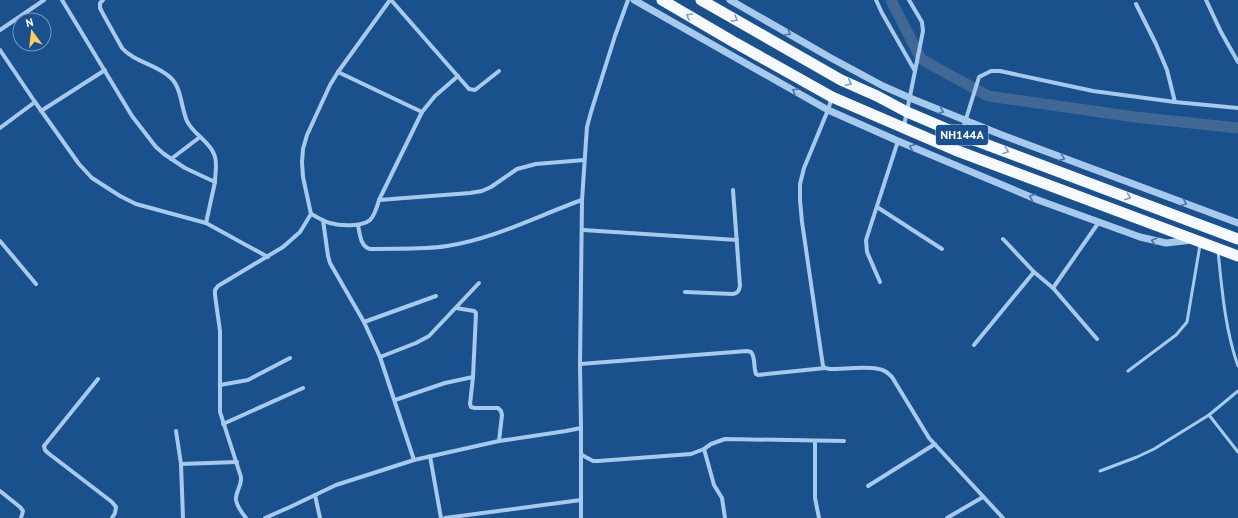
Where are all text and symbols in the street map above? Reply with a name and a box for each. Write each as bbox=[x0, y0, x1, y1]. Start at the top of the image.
north arrow bbox=[12, 12, 52, 52]
one-way arrow bbox=[686, 13, 693, 20]
text: N bbox=[24, 15, 35, 30]
one-way arrow bbox=[731, 15, 738, 22]
one-way arrow bbox=[784, 28, 791, 35]
one-way arrow bbox=[844, 78, 852, 86]
one-way arrow bbox=[792, 88, 799, 96]
one-way arrow bbox=[937, 106, 944, 114]
road number: NH144A bbox=[936, 125, 988, 145]
one-way arrow bbox=[909, 143, 916, 151]
one-way arrow bbox=[1003, 147, 1010, 155]
one-way arrow bbox=[1059, 153, 1066, 161]
one-way arrow bbox=[1124, 192, 1131, 200]
one-way arrow bbox=[1029, 194, 1036, 202]
one-way arrow bbox=[1180, 198, 1187, 206]
one-way arrow bbox=[1151, 237, 1158, 245]

